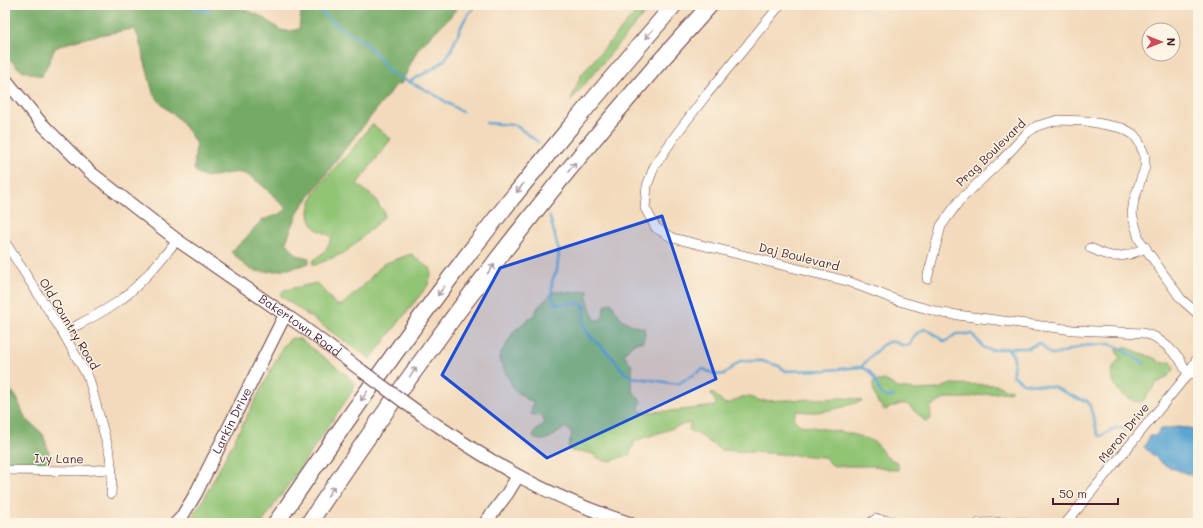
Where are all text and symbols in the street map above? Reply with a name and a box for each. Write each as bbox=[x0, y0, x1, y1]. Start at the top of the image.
north arrow bbox=[1141, 22, 1181, 62]
one-way arrow bbox=[644, 29, 653, 40]
text: N bbox=[1164, 38, 1179, 46]
street label: Prag Boulevard bbox=[952, 115, 1029, 190]
one-way arrow bbox=[568, 161, 577, 172]
one-way arrow bbox=[516, 183, 525, 193]
street label: Daj Boulevard bbox=[757, 238, 842, 274]
one-way arrow bbox=[487, 263, 496, 274]
street label: Old Country Road bbox=[36, 275, 104, 373]
one-way arrow bbox=[437, 285, 445, 296]
street label: Bakertown Road bbox=[256, 290, 345, 360]
one-way arrow bbox=[409, 367, 417, 378]
street label: Larkin Drive bbox=[208, 384, 255, 456]
one-way arrow bbox=[360, 390, 368, 401]
street label: Meron Drive bbox=[1094, 399, 1152, 466]
street label: Ivy Lane bbox=[34, 450, 84, 466]
scale bar bbox=[1053, 480, 1118, 506]
text: 50 m bbox=[1059, 485, 1087, 501]
one-way arrow bbox=[327, 486, 335, 497]

